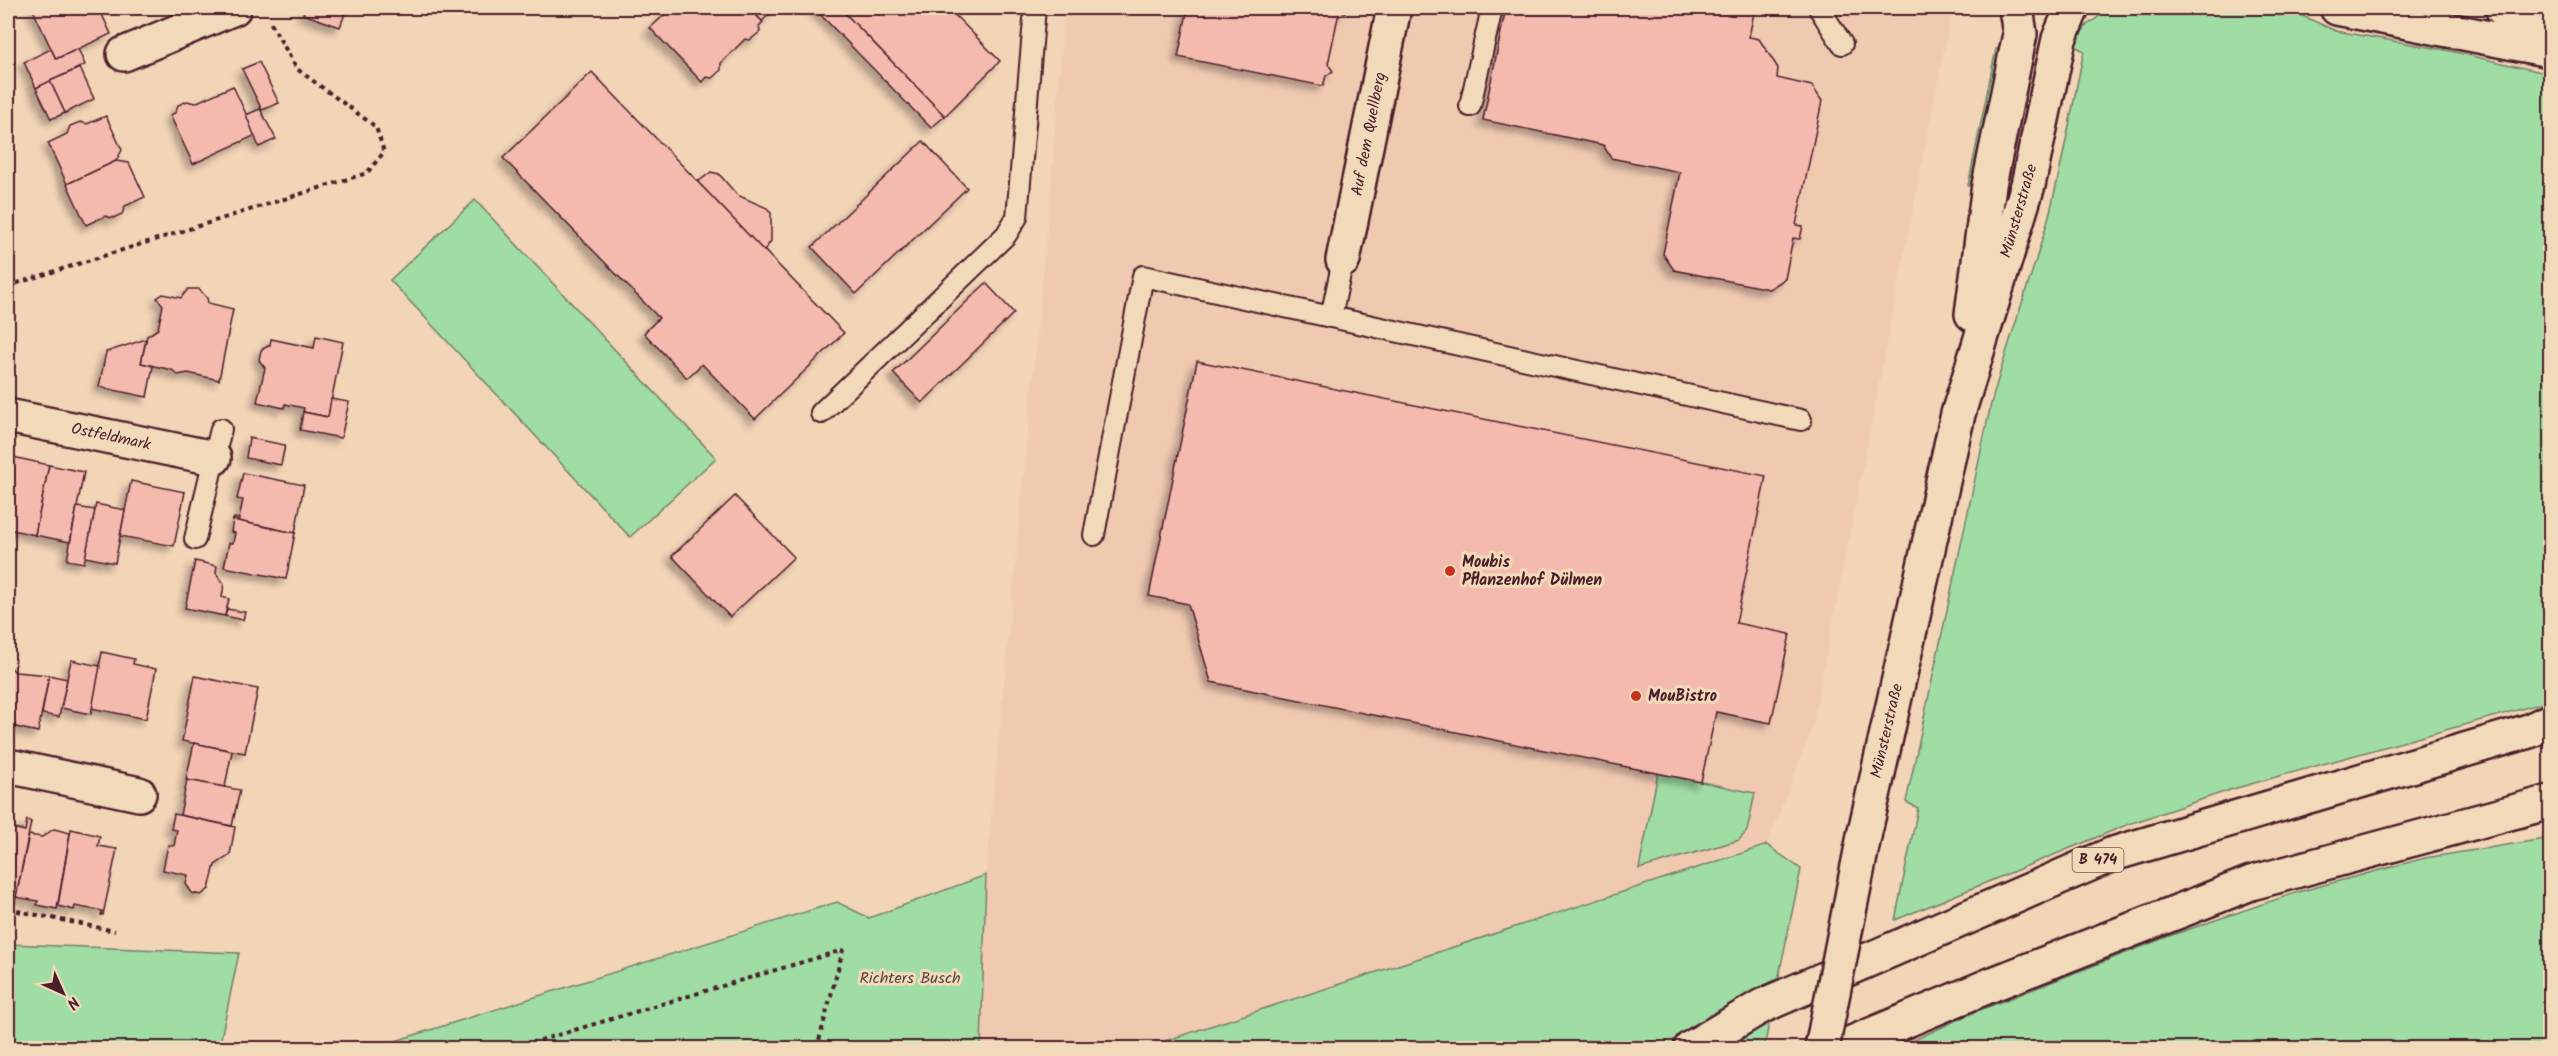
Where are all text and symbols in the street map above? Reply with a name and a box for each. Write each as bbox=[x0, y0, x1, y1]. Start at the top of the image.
street label: Auf dem Quellberg bbox=[1345, 70, 1393, 198]
street label: Münsterstraße bbox=[1994, 161, 2044, 261]
street label: Ostfeldmark bbox=[69, 416, 154, 458]
place label: Moubis Pflanzenhof Dülmen bbox=[1462, 550, 1602, 593]
marker: Moubis Pflanzenhof Dülmen bbox=[1443, 564, 1457, 578]
street label: Münsterstraße bbox=[1864, 681, 1910, 781]
place label: MouBistro bbox=[1648, 684, 1717, 709]
marker: MouBistro bbox=[1629, 689, 1643, 703]
road number: B 474 bbox=[2072, 848, 2124, 872]
north arrow bbox=[33, 963, 93, 1023]
park label: Richters Busch bbox=[859, 966, 961, 991]
text: N bbox=[60, 990, 85, 1015]

